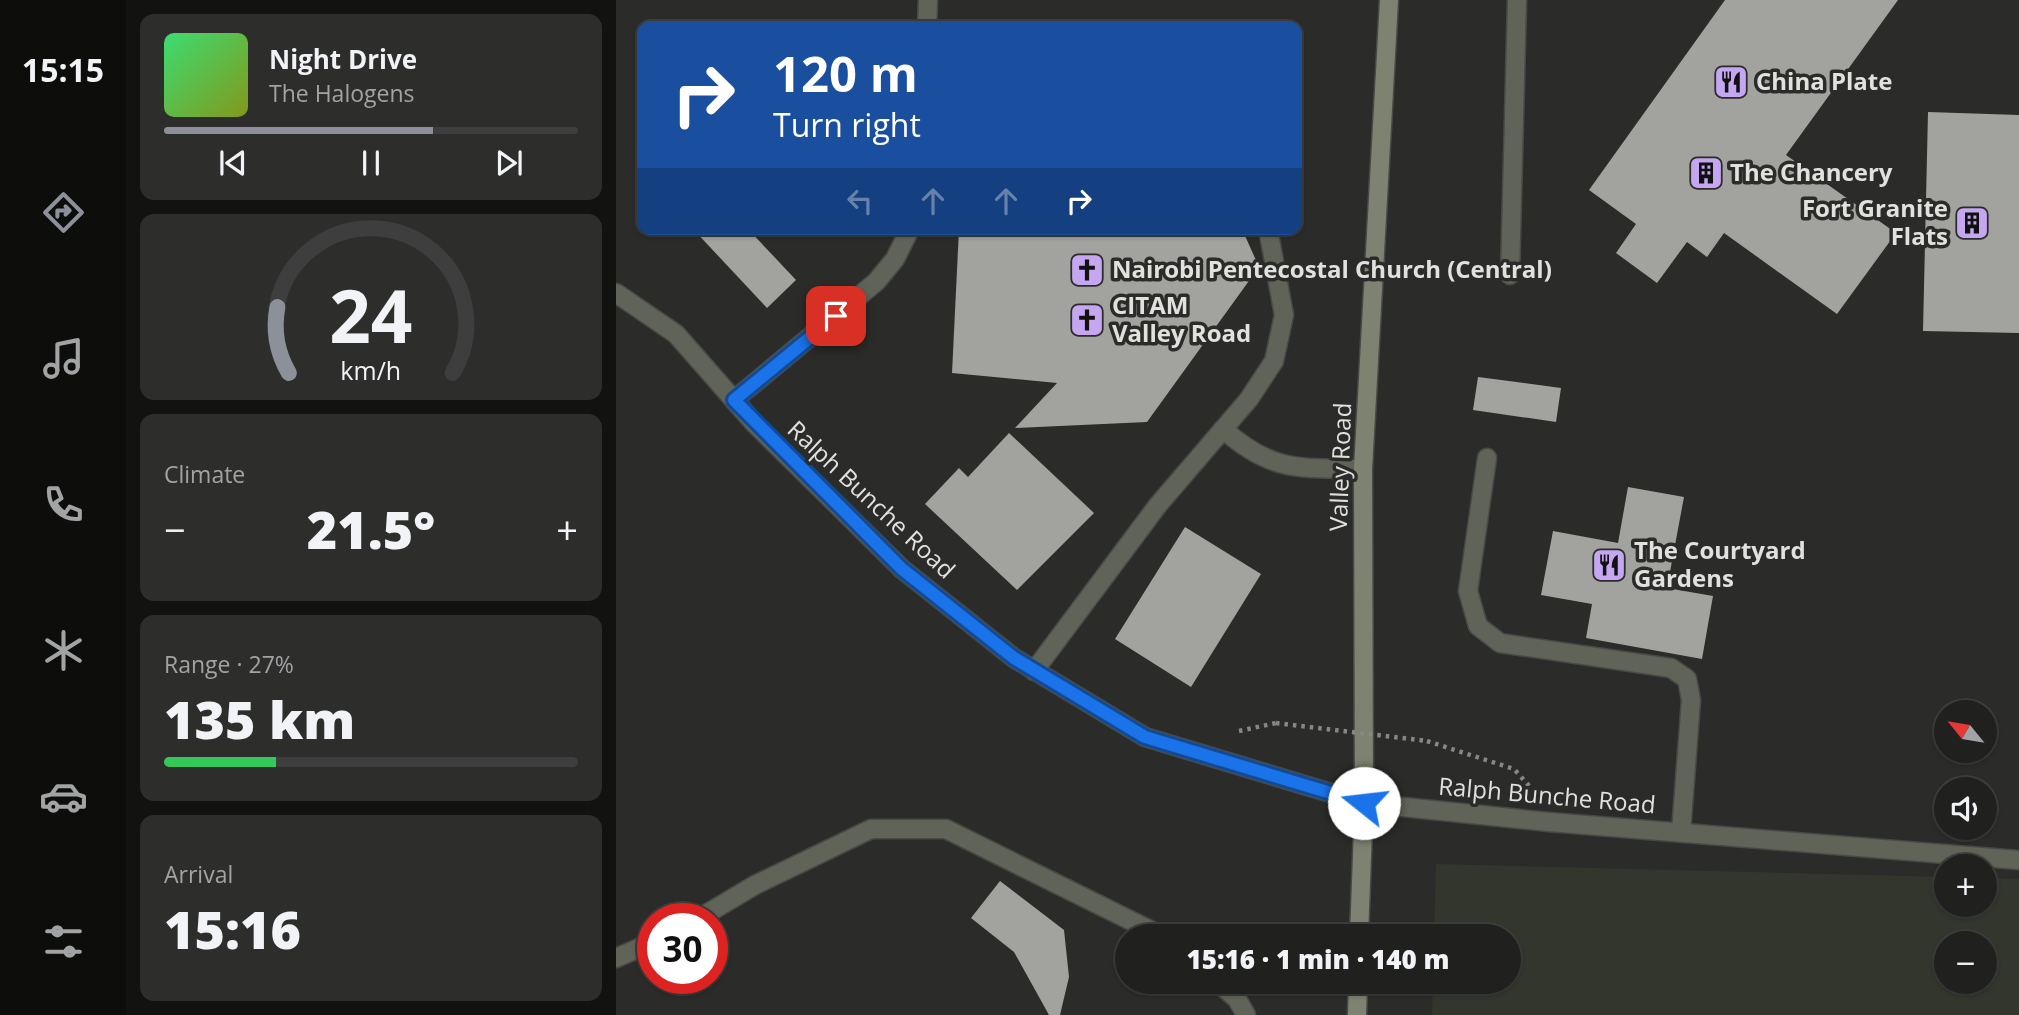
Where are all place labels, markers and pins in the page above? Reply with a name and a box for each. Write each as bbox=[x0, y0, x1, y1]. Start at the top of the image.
restaurant icon: China Plate bbox=[1712, 63, 1750, 101]
place label: China Plate bbox=[1756, 64, 1892, 97]
building icon: The Chancery bbox=[1687, 154, 1725, 192]
place label: The Chancery bbox=[1730, 155, 1893, 188]
place label: Fort Granite Flats bbox=[1802, 191, 1948, 252]
building icon: Fort Granite Flats bbox=[1953, 204, 1991, 242]
church icon: Nairobi Pentecostal Church (Central) bbox=[1068, 251, 1106, 289]
place label: Nairobi Pentecostal Church (Central) bbox=[1112, 252, 1552, 285]
pin bbox=[806, 286, 866, 346]
place label: CITAM Valley Road bbox=[1112, 288, 1251, 349]
church icon: CITAM Valley Road bbox=[1068, 301, 1106, 339]
place label: The Courtyard Gardens bbox=[1634, 533, 1806, 594]
restaurant icon: The Courtyard Gardens bbox=[1590, 546, 1628, 584]

